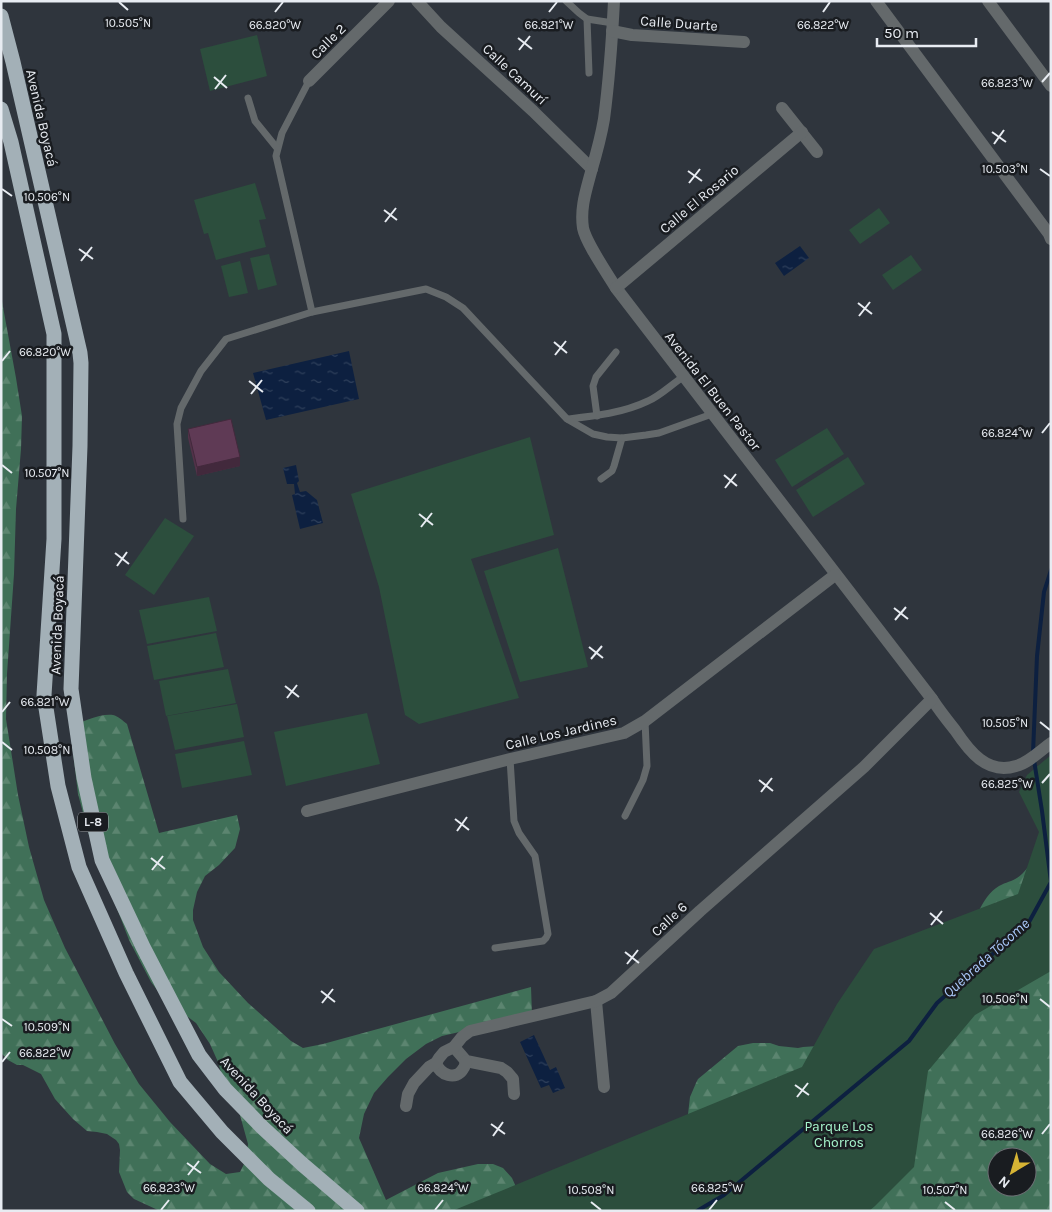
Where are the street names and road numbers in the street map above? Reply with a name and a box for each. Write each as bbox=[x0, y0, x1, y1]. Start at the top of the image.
street label: Calle Duarte bbox=[640, 12, 718, 35]
street label: Calle 2 bbox=[307, 20, 349, 62]
street label: Calle Camurí bbox=[479, 40, 551, 109]
street label: Avenida Boyacá bbox=[22, 68, 61, 168]
street label: Calle El Rosario bbox=[656, 161, 742, 237]
street label: Avenida El Buen Pastor bbox=[661, 329, 765, 455]
street label: Avenida Boyacá bbox=[47, 575, 68, 675]
street label: Calle Los Jardines bbox=[504, 711, 618, 754]
road number: L-8 bbox=[78, 812, 108, 832]
street label: Calle 6 bbox=[648, 899, 691, 940]
street label: Avenida Boyacá bbox=[217, 1053, 297, 1137]

